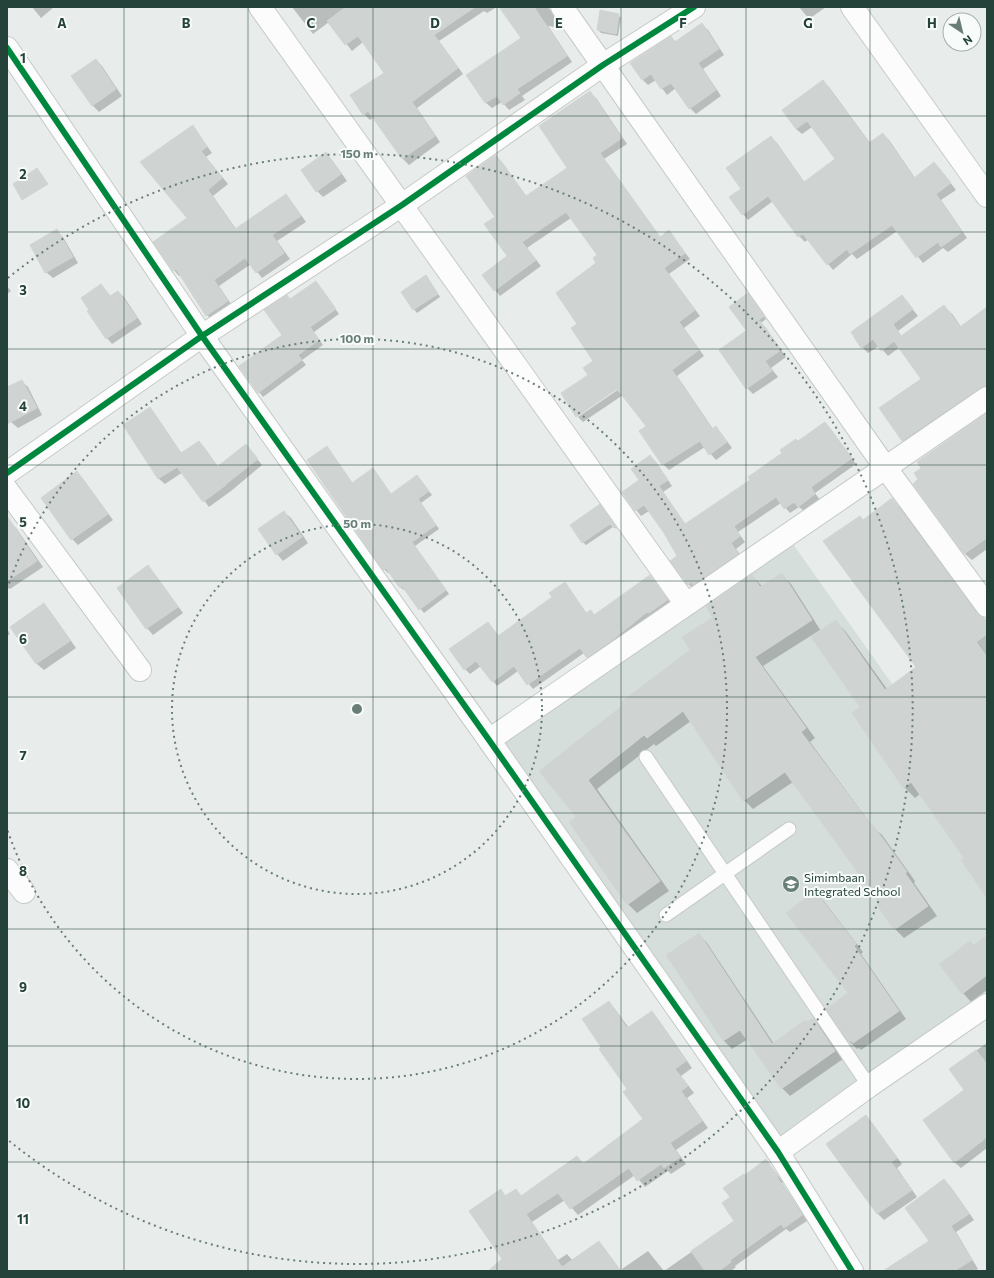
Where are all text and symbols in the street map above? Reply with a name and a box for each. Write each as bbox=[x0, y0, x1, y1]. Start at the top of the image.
north arrow bbox=[942, 12, 982, 52]
text: A bbox=[57, 15, 67, 31]
text: B bbox=[182, 15, 191, 31]
text: C bbox=[307, 15, 316, 31]
text: D bbox=[430, 15, 440, 31]
text: E bbox=[555, 15, 563, 31]
text: F bbox=[679, 15, 687, 31]
text: G bbox=[803, 15, 813, 31]
text: H bbox=[927, 15, 937, 31]
text: N bbox=[961, 33, 975, 48]
text: 1 bbox=[20, 50, 26, 66]
text: 150 m bbox=[340, 146, 374, 160]
text: 2 bbox=[19, 166, 27, 182]
text: 3 bbox=[19, 282, 27, 298]
text: 100 m bbox=[340, 331, 374, 345]
text: 4 bbox=[19, 398, 27, 414]
text: 5 bbox=[19, 514, 27, 530]
text: 50 m bbox=[343, 516, 371, 530]
text: 6 bbox=[19, 631, 27, 647]
centre of rings bbox=[350, 702, 364, 716]
text: 7 bbox=[19, 747, 27, 763]
text: 8 bbox=[19, 863, 27, 879]
place label: Simimbaan Integrated School bbox=[804, 870, 900, 898]
school or university icon: Simimbaan Integrated School bbox=[781, 874, 801, 894]
text: 9 bbox=[19, 979, 27, 995]
text: 10 bbox=[16, 1095, 31, 1111]
text: 11 bbox=[17, 1211, 29, 1227]

